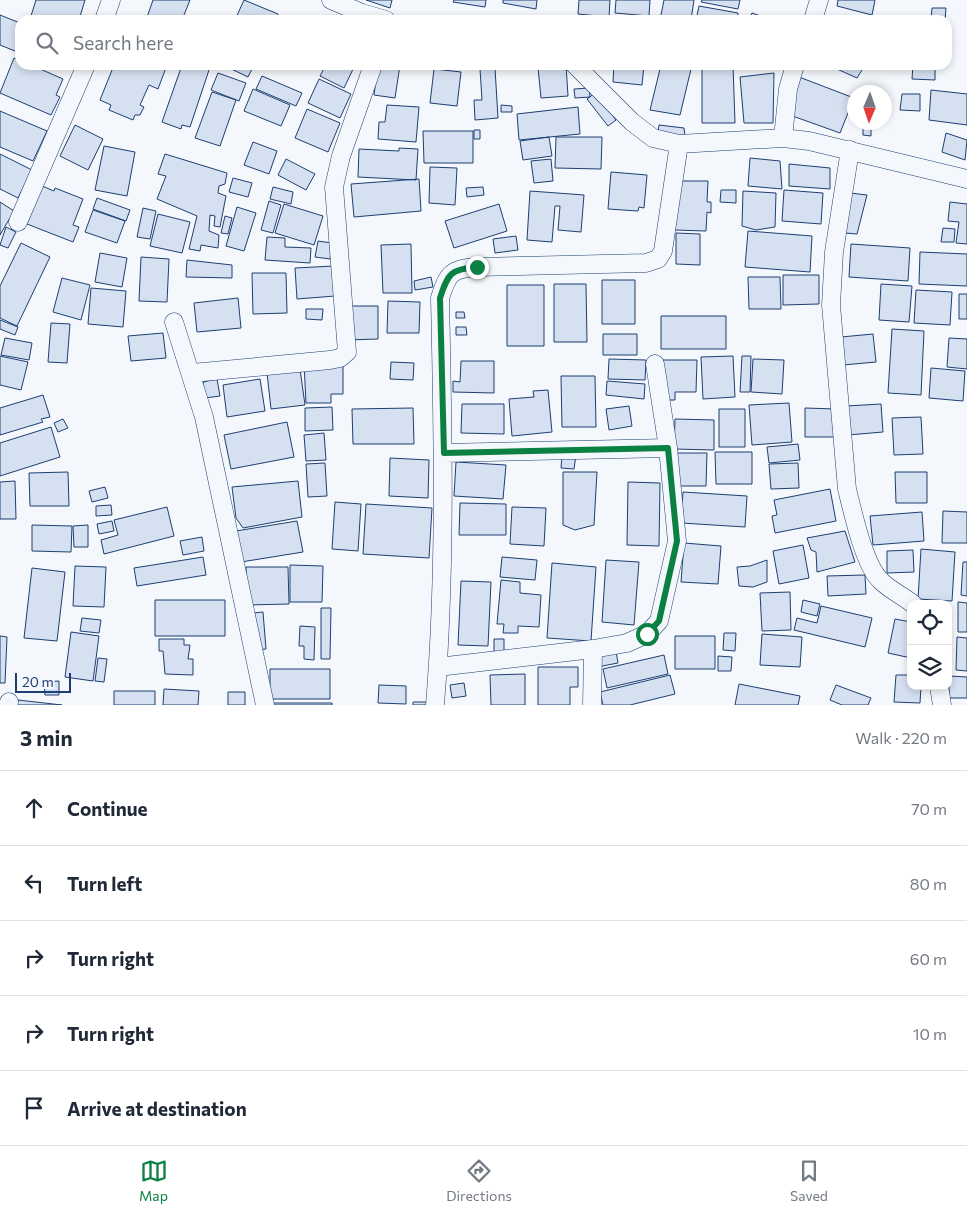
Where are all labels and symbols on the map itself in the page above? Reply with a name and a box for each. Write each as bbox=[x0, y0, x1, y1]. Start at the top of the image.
north arrow bbox=[847, 85, 892, 130]
route end bbox=[466, 256, 489, 279]
route start bbox=[636, 623, 659, 646]
scale bar bbox=[15, 670, 71, 693]

